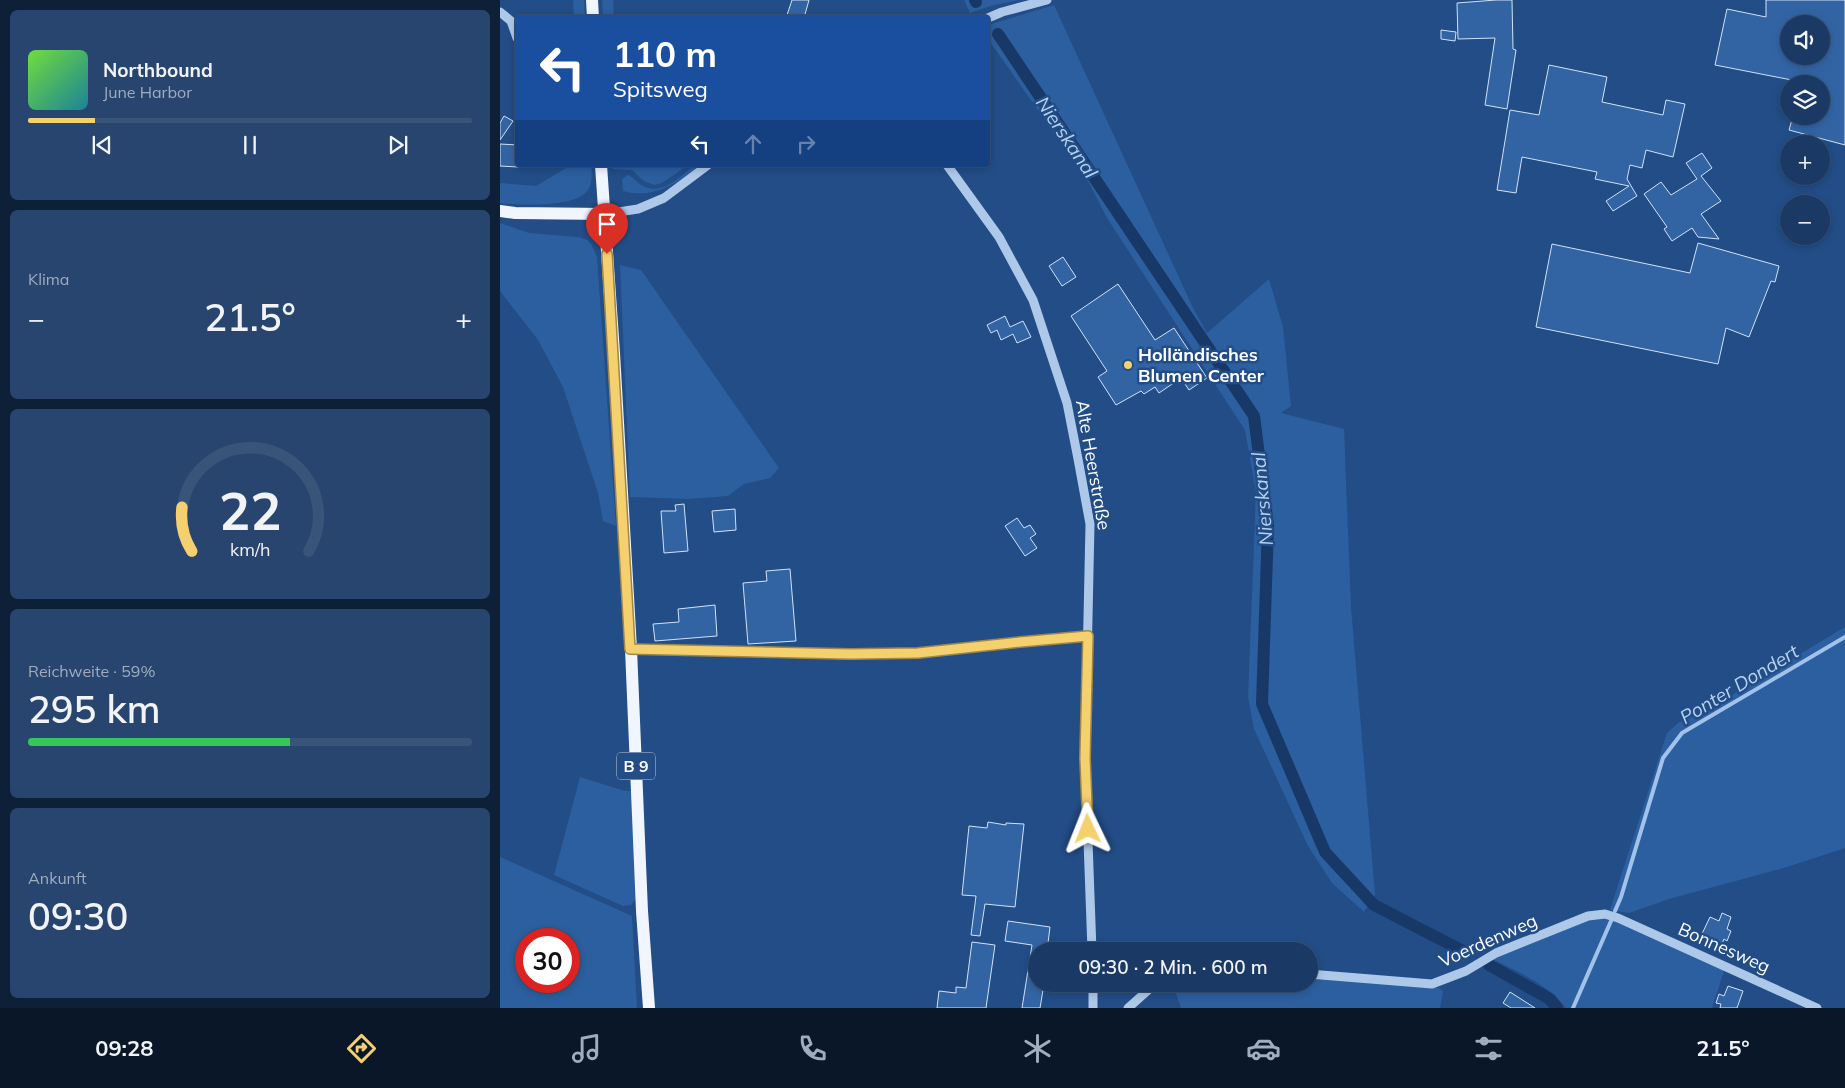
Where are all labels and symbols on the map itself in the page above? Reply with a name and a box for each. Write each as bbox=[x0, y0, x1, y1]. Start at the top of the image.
water label: Nierskanal bbox=[1031, 92, 1103, 183]
pin bbox=[586, 203, 628, 254]
place label: Holländisches Blumen Center bbox=[1138, 343, 1265, 387]
marker: Holländisches Blumen Center bbox=[1122, 359, 1134, 371]
street label: Alte Heerstraße bbox=[1071, 398, 1116, 532]
water label: Nierskanal bbox=[1246, 451, 1278, 547]
water label: Ponter Dondert bbox=[1675, 638, 1804, 729]
road number: B 9 bbox=[617, 752, 655, 779]
position arrow bbox=[1061, 802, 1113, 854]
street label: Voerdenweg bbox=[1435, 909, 1541, 972]
street label: Bonnesweg bbox=[1675, 917, 1774, 978]
speed limit sign: 30 bbox=[515, 928, 580, 993]

